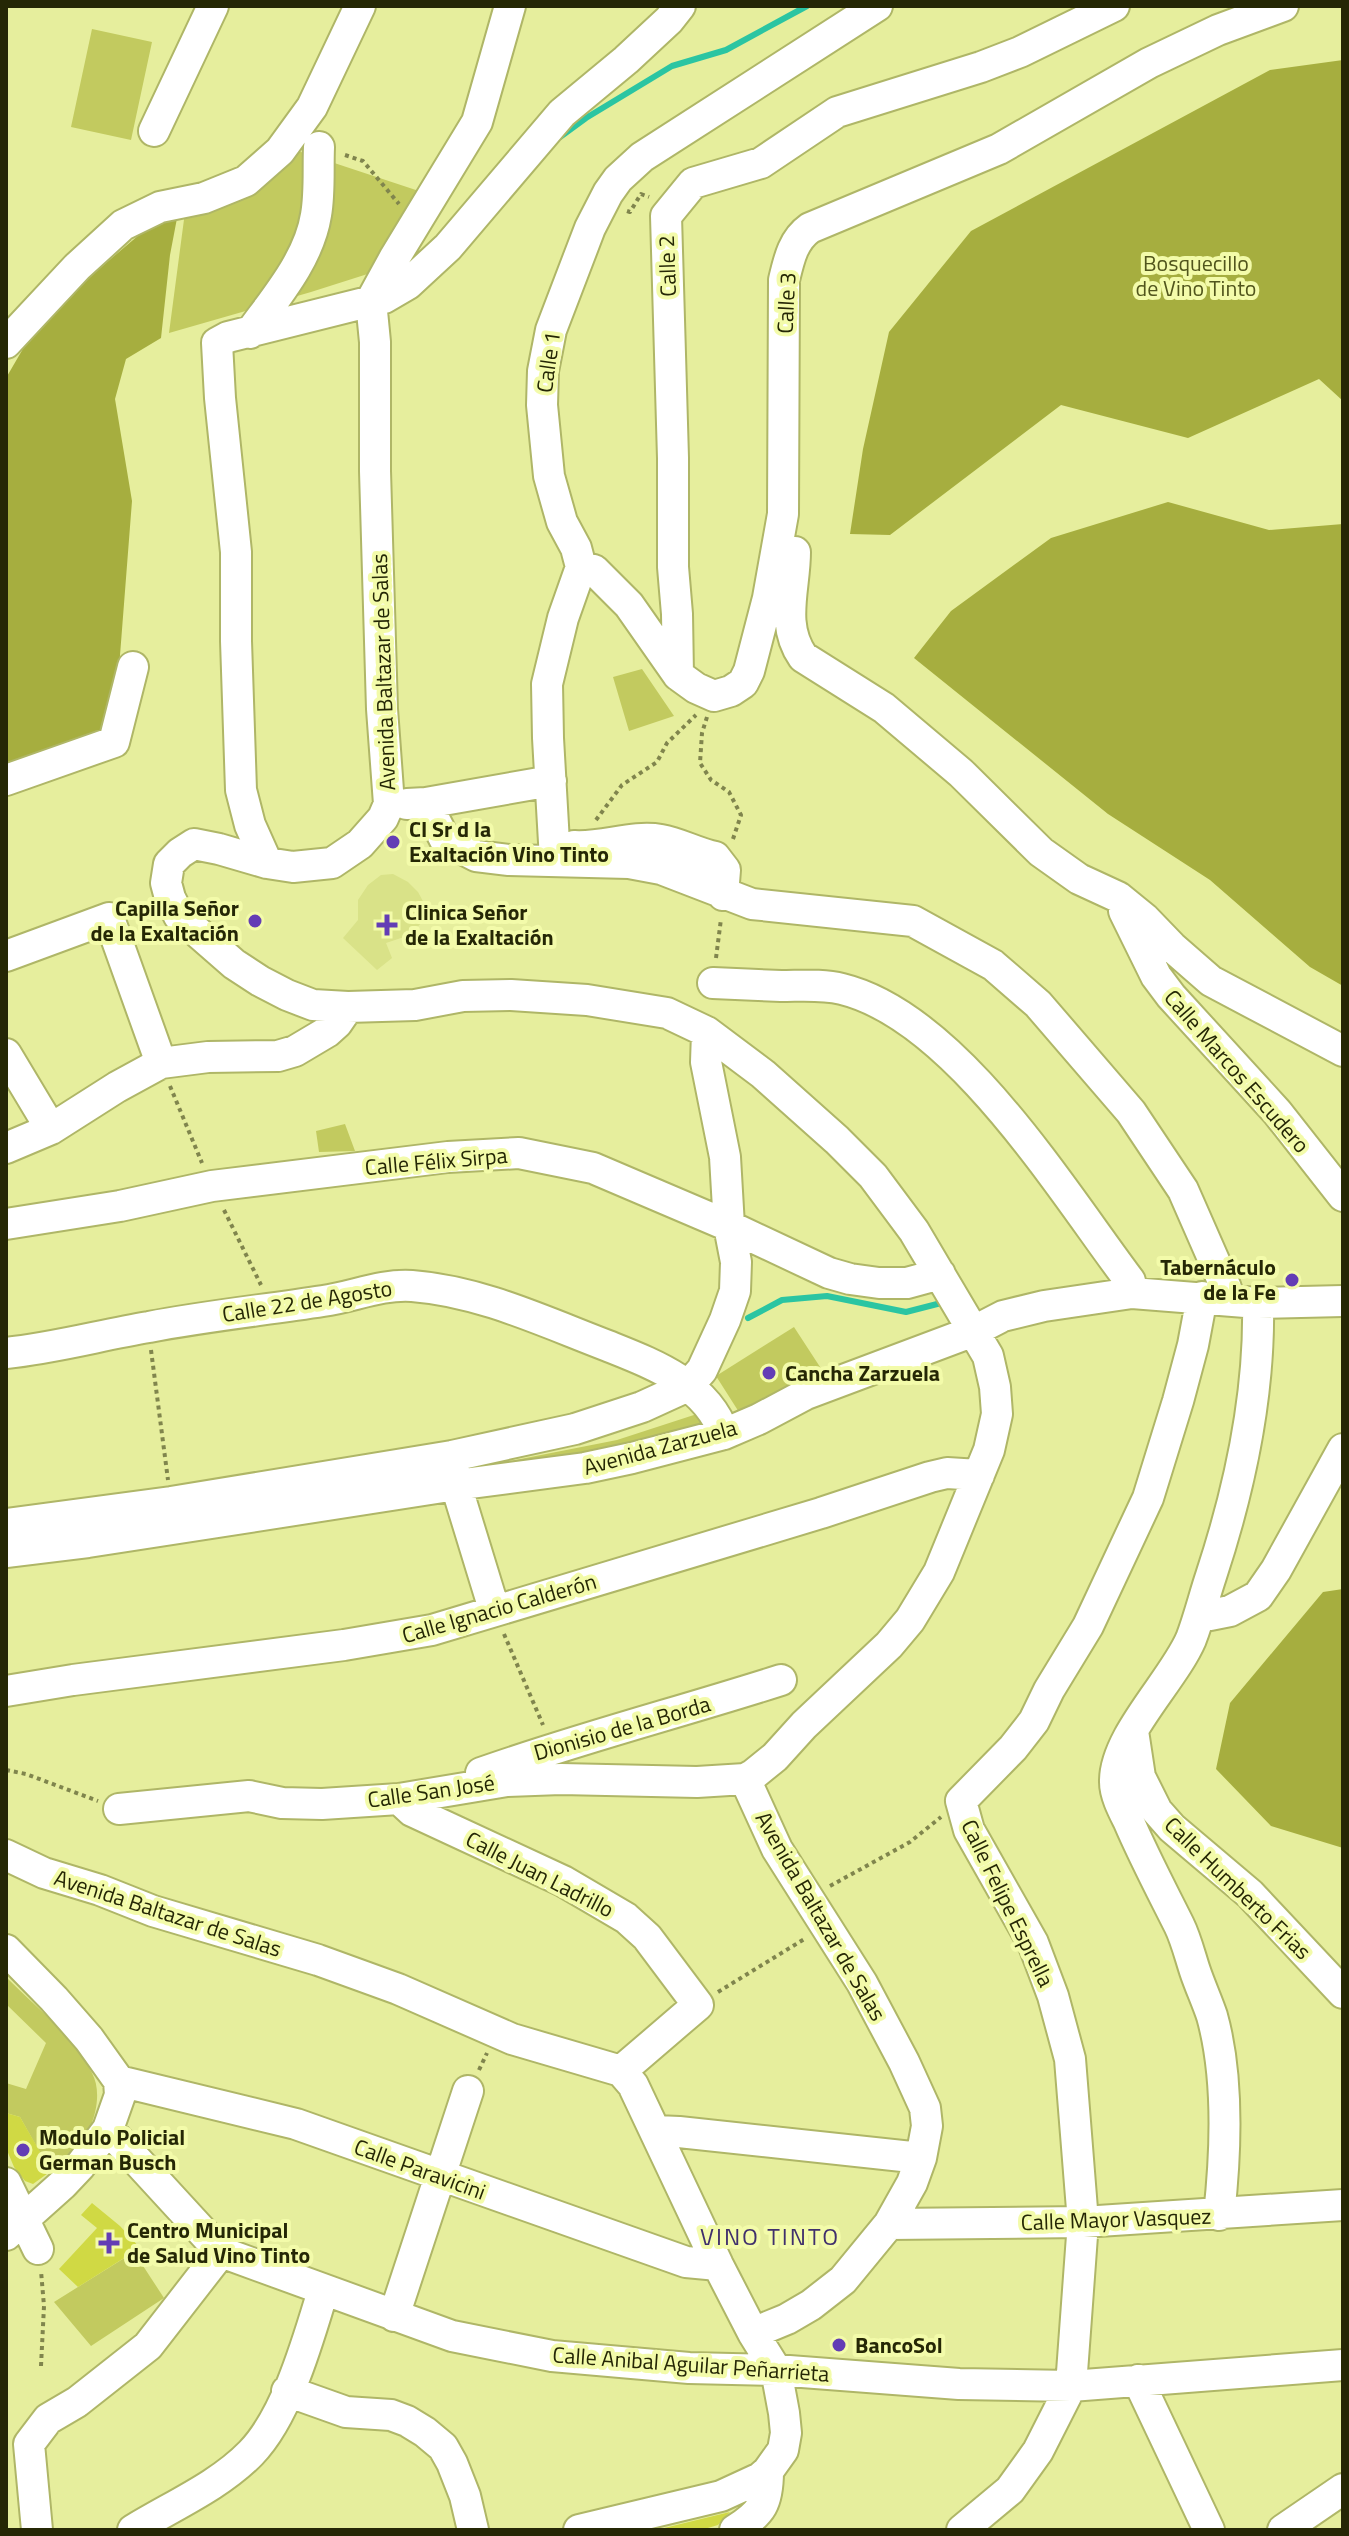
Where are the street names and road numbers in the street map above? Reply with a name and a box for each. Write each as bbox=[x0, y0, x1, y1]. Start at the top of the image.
street label: Calle 2 bbox=[649, 235, 685, 297]
street label: Calle 3 bbox=[767, 271, 805, 335]
street label: Calle 1 bbox=[527, 329, 569, 395]
street label: Avenida Baltazar de Salas bbox=[362, 553, 404, 791]
street label: Calle Marcos Escudero bbox=[1156, 982, 1318, 1160]
street label: Calle Félix Sirpa bbox=[363, 1138, 509, 1184]
street label: Calle 22 de Agosto bbox=[220, 1271, 394, 1331]
street label: Avenida Zarzuela bbox=[579, 1410, 741, 1484]
street label: Calle Ignacio Calderón bbox=[398, 1564, 600, 1652]
street label: Dionisio de la Borda bbox=[530, 1687, 714, 1769]
street label: Calle San José bbox=[365, 1765, 497, 1817]
street label: Avenida Baltazar de Salas bbox=[747, 1805, 895, 2027]
street label: Calle Humberto Frias bbox=[1157, 1809, 1319, 1967]
street label: Calle Felipe Esprella bbox=[953, 1814, 1063, 1992]
street label: Calle Juan Ladrillo bbox=[460, 1822, 620, 1926]
street label: Avenida Baltazar de Salas bbox=[50, 1860, 286, 1966]
street label: Calle Paravicini bbox=[349, 2129, 491, 2209]
street label: Calle Mayor Vasquez bbox=[1020, 2199, 1212, 2239]
street label: Calle Anibal Aguilar Peñarrieta bbox=[551, 2337, 831, 2391]

